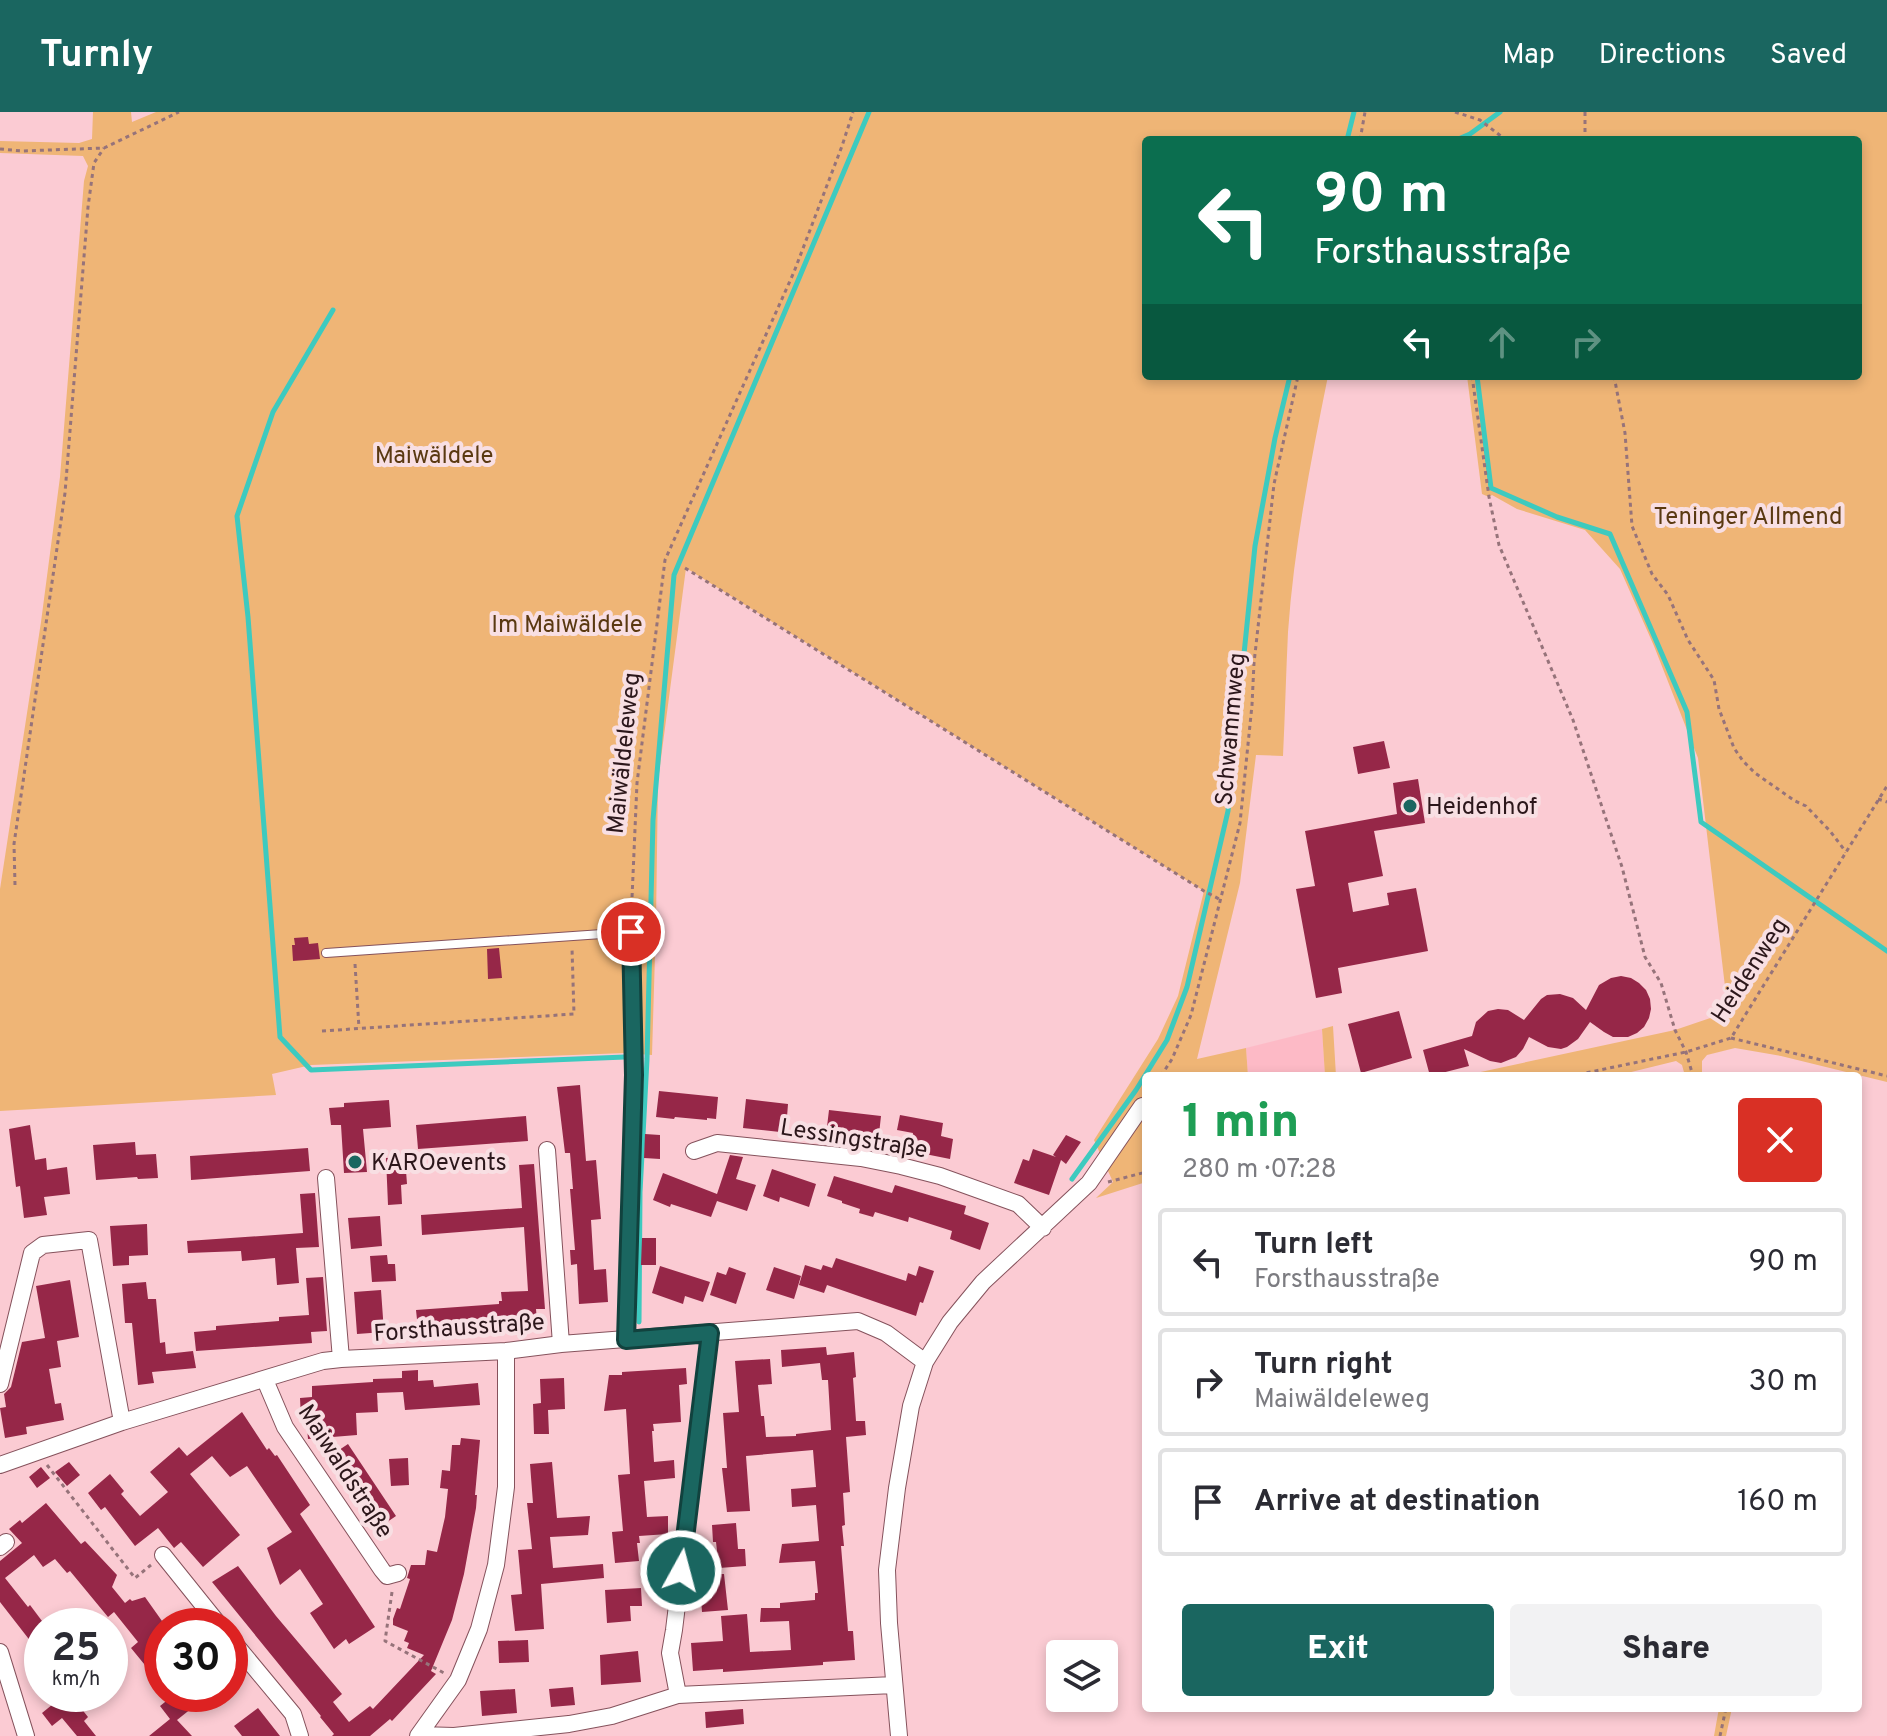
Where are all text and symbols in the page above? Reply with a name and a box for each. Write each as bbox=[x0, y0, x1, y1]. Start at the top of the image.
text: Turnly bbox=[40, 32, 153, 81]
text: Map bbox=[1502, 38, 1555, 74]
text: Directions bbox=[1599, 38, 1726, 74]
text: Saved bbox=[1770, 38, 1847, 74]
text: 90 m bbox=[1314, 162, 1449, 232]
icon: left bbox=[1182, 168, 1286, 272]
text: Forsthausstraße bbox=[1314, 231, 1571, 277]
icon: left bbox=[1396, 320, 1440, 364]
icon: ahead bbox=[1480, 320, 1524, 364]
icon: right bbox=[1564, 320, 1608, 364]
park label: Maiwäldele bbox=[375, 442, 493, 472]
park label: Teninger Allmend bbox=[1653, 503, 1843, 533]
park label: Im Maiwäldele bbox=[491, 611, 643, 641]
street label: Schwammweg bbox=[1210, 651, 1254, 807]
street label: Maiwäldeleweg bbox=[602, 671, 648, 835]
place label: Heidenhof bbox=[1426, 793, 1537, 823]
marker: Heidenhof bbox=[1401, 797, 1419, 815]
pin bbox=[597, 898, 665, 966]
icon: arrive bbox=[609, 910, 653, 954]
street label: Heidenweg bbox=[1706, 913, 1796, 1029]
text: 1 min bbox=[1182, 1094, 1299, 1154]
button: close bbox=[1738, 1098, 1822, 1182]
street label: Lessingstraße bbox=[778, 1114, 930, 1166]
place label: KAROevents bbox=[371, 1149, 507, 1179]
marker: KAROevents bbox=[346, 1153, 364, 1171]
text: 280 m · 07:28 bbox=[1182, 1154, 1337, 1187]
text: Turn left bbox=[1254, 1227, 1374, 1264]
icon: left bbox=[1186, 1240, 1230, 1284]
text: 90 m bbox=[1749, 1244, 1818, 1281]
text: Forsthausstraße bbox=[1254, 1264, 1440, 1297]
street label: Forsthausstraße bbox=[373, 1308, 546, 1350]
text: Turn right bbox=[1254, 1347, 1392, 1384]
icon: right bbox=[1186, 1360, 1230, 1404]
text: 30 m bbox=[1749, 1364, 1818, 1401]
text: Maiwäldeleweg bbox=[1254, 1384, 1430, 1417]
street label: Maiwaldstraße bbox=[290, 1400, 399, 1545]
icon: arrive bbox=[1186, 1480, 1230, 1524]
text: Arrive at destination bbox=[1254, 1484, 1540, 1521]
text: 160 m bbox=[1737, 1484, 1818, 1521]
position arrow bbox=[639, 1529, 723, 1613]
button: Exit bbox=[1182, 1604, 1494, 1696]
button: Share bbox=[1510, 1604, 1822, 1696]
speed limit sign: 30 bbox=[144, 1608, 248, 1712]
text: 25 bbox=[52, 1625, 100, 1675]
map controls bbox=[1046, 1640, 1118, 1712]
button: layers bbox=[1046, 1640, 1118, 1712]
text: km/h bbox=[52, 1667, 100, 1693]

